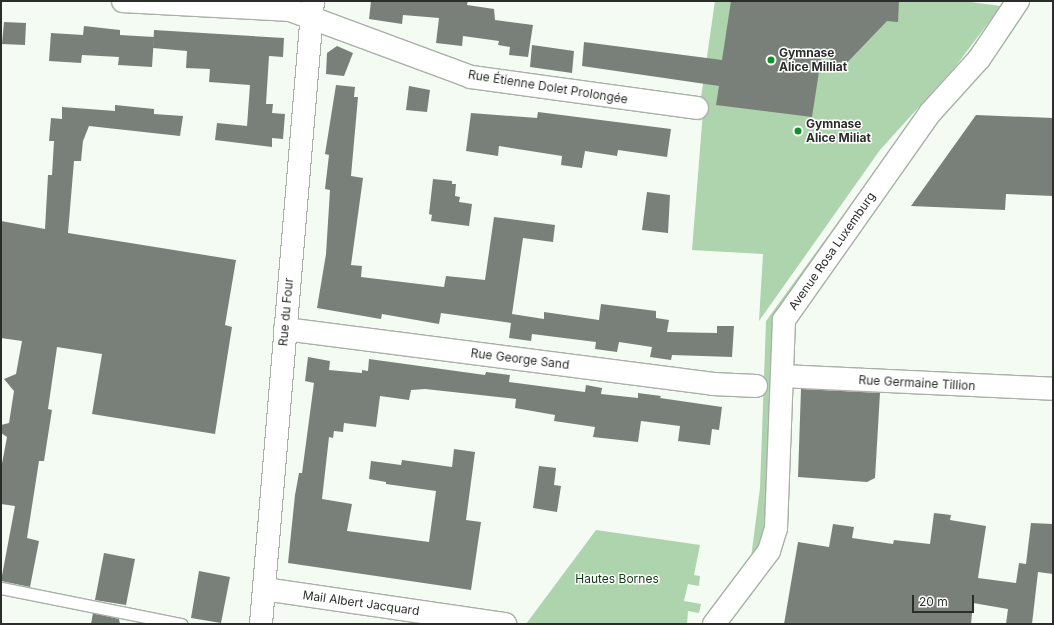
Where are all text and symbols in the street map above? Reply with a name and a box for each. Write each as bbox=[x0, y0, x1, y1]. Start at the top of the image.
place label: Gymnase Alice Milliat bbox=[779, 46, 847, 74]
marker: Gymnase Alice Milliat bbox=[766, 55, 776, 65]
street label: Rue Étienne Dolet Prolongée bbox=[467, 67, 629, 107]
place label: Gymnase Alice Miliat bbox=[806, 117, 871, 145]
marker: Gymnase Alice Miliat bbox=[793, 126, 803, 136]
street label: Avenue Rosa Luxemburg bbox=[786, 189, 878, 313]
street label: Rue du Four bbox=[276, 277, 296, 347]
street label: Rue George Sand bbox=[470, 346, 570, 372]
street label: Rue Germaine Tillion bbox=[858, 373, 976, 393]
park label: Hautes Bornes bbox=[575, 572, 659, 586]
scale bar bbox=[914, 587, 976, 613]
street label: Mail Albert Jacquard bbox=[302, 588, 420, 618]
text: 20 m bbox=[919, 594, 948, 609]

